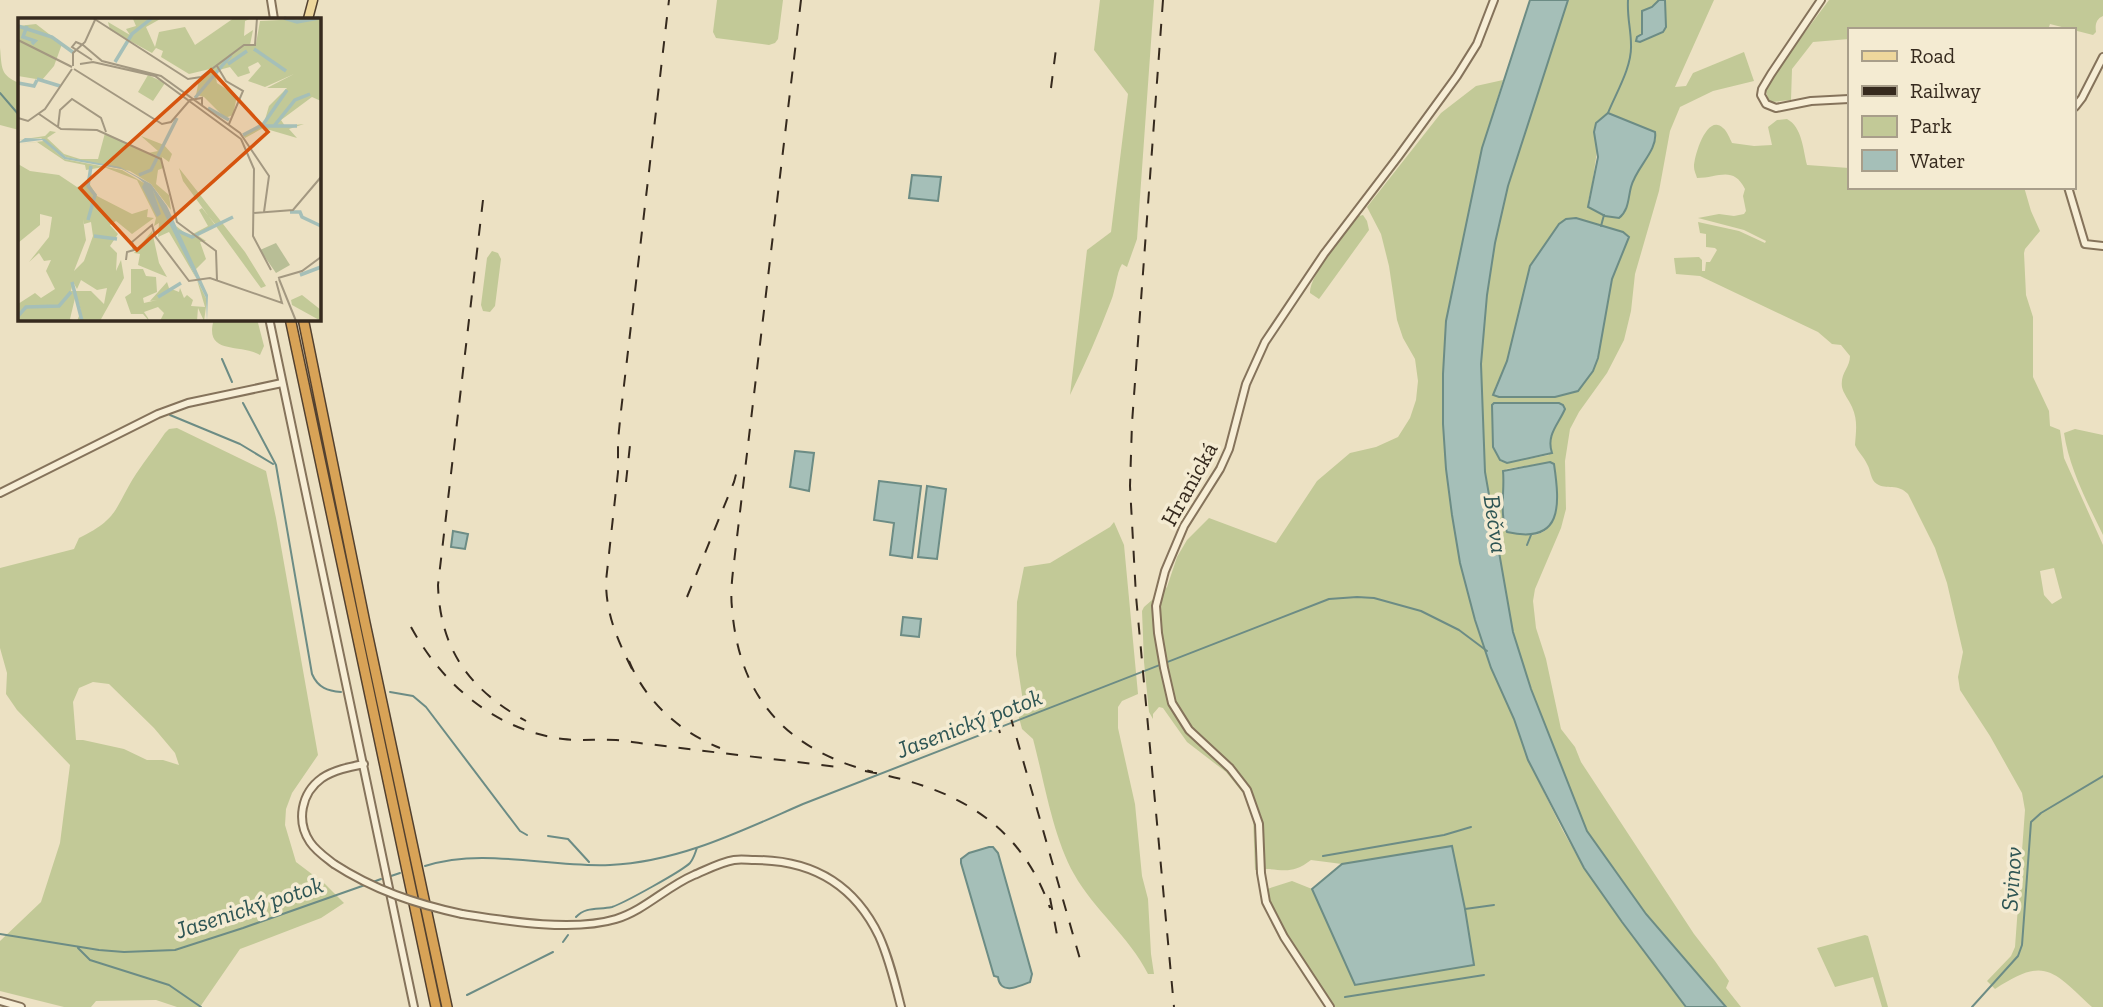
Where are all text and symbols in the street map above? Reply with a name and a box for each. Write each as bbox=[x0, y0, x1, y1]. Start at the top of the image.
inset map bbox=[18, 18, 320, 320]
legend bbox=[1848, 28, 2075, 189]
text: Road bbox=[1910, 43, 1956, 68]
text: Railway bbox=[1910, 78, 1981, 103]
text: Park bbox=[1910, 113, 1952, 138]
text: Water bbox=[1910, 148, 1965, 173]
street label: Hranická bbox=[1155, 437, 1223, 531]
water label: Bečva bbox=[1478, 493, 1514, 555]
water label: Jasenický potok bbox=[891, 682, 1046, 764]
water label: Svinov bbox=[1994, 846, 2028, 912]
water label: Jasenický potok bbox=[171, 869, 327, 945]

